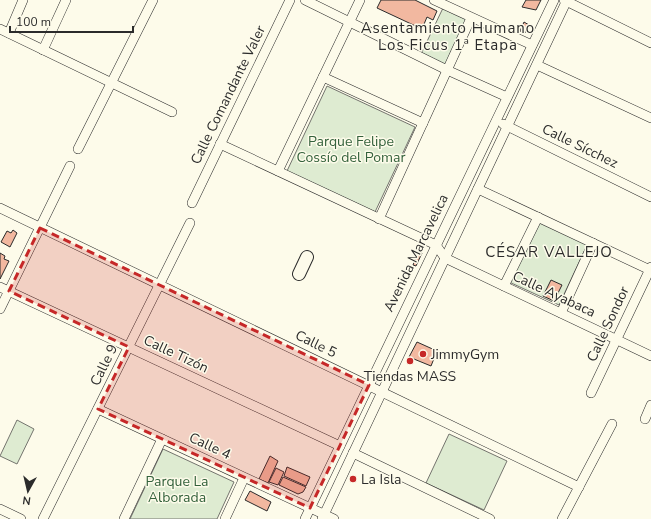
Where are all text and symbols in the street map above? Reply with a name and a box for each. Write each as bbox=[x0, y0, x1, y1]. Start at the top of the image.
scale bar bbox=[10, 8, 133, 34]
text: 100 m bbox=[16, 14, 51, 30]
district label: Asentamiento Humano Los Ficus 1ª Etapa bbox=[361, 18, 535, 55]
street label: Calle Comandante Valer bbox=[186, 22, 270, 168]
street label: Calle Sícchez bbox=[539, 119, 622, 173]
park label: Parque Felipe Cossío del Pomar bbox=[297, 132, 405, 167]
street label: Avenida Marcavelica bbox=[379, 191, 453, 315]
district label: CÉSAR VALLEJO bbox=[485, 242, 613, 262]
street label: Calle Ayabaca bbox=[509, 266, 599, 322]
street label: Calle Sondor bbox=[582, 283, 634, 365]
street label: Calle 5 bbox=[292, 326, 340, 362]
street label: Calle Tizón bbox=[140, 331, 212, 377]
street label: Calle 9 bbox=[86, 341, 122, 389]
place label: JimmyGym bbox=[430, 345, 499, 364]
marker: JimmyGym bbox=[418, 349, 428, 359]
marker: Tiendas MASS bbox=[405, 356, 415, 366]
place label: Tiendas MASS bbox=[364, 367, 457, 386]
street label: Calle 4 bbox=[186, 428, 234, 464]
place label: La Isla bbox=[361, 470, 402, 489]
north arrow bbox=[8, 471, 48, 511]
park label: Parque La Alborada bbox=[146, 472, 208, 507]
marker: La Isla bbox=[348, 474, 358, 484]
text: N bbox=[22, 492, 32, 508]

